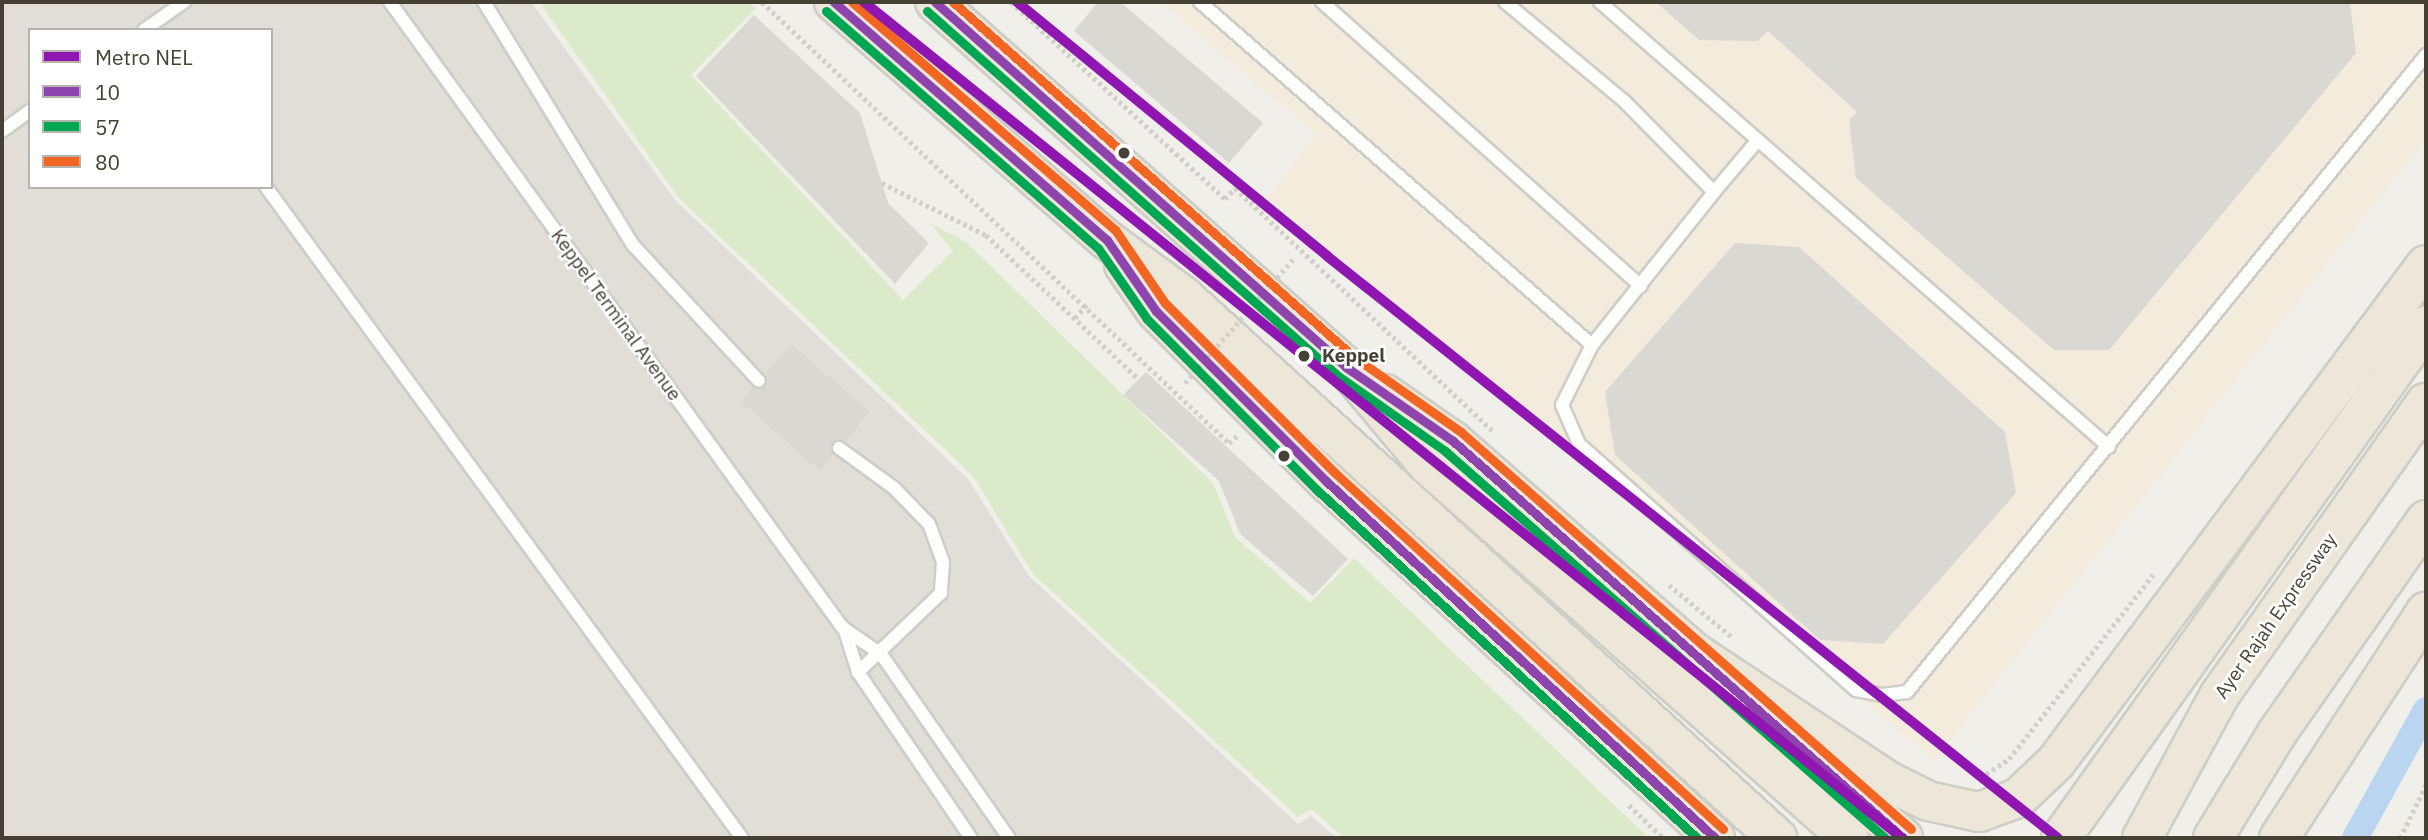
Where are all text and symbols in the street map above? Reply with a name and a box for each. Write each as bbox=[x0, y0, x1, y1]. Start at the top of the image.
legend bbox=[28, 28, 273, 189]
text: Metro NEL bbox=[95, 43, 193, 71]
text: 10 bbox=[95, 78, 120, 106]
text: 57 bbox=[95, 113, 120, 141]
unlabelled marker bbox=[1117, 146, 1131, 160]
text: 80 bbox=[95, 148, 120, 176]
street label: Keppel Terminal Avenue bbox=[546, 225, 686, 405]
marker: Keppel bbox=[1293, 345, 1315, 367]
place label: Keppel bbox=[1322, 345, 1385, 367]
unlabelled marker bbox=[1277, 449, 1291, 463]
street label: Ayer Rajah Expressway bbox=[2210, 529, 2342, 703]

